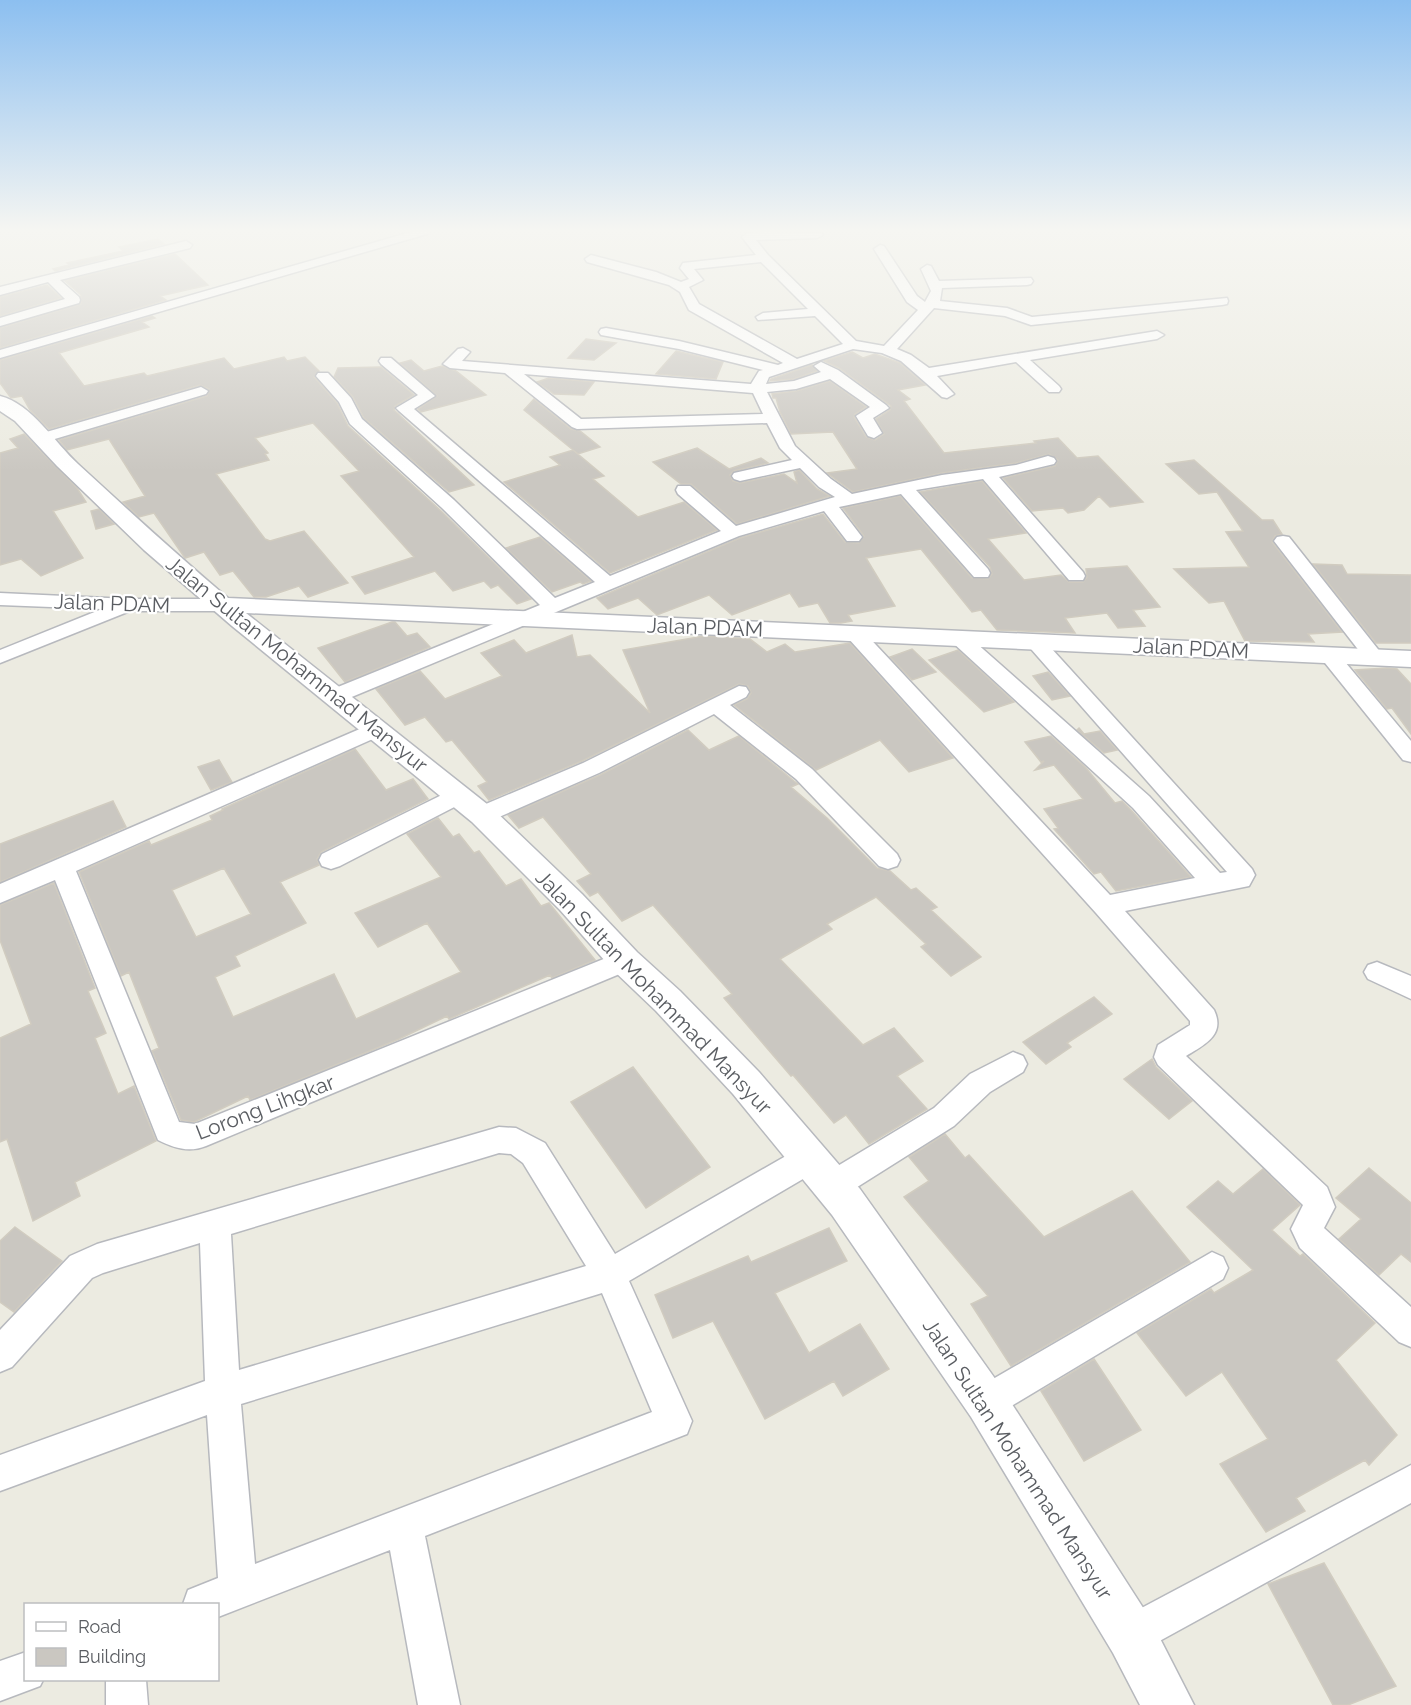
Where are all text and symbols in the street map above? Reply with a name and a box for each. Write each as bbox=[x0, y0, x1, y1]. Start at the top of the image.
street label: Jalan Sultan Mohammad Mansyur bbox=[161, 551, 433, 778]
street label: Jalan PDAM bbox=[53, 588, 171, 618]
street label: Jalan PDAM bbox=[646, 612, 764, 642]
street label: Jalan PDAM bbox=[1132, 632, 1250, 664]
street label: Jalan Sultan Mohammad Mansyur bbox=[531, 865, 778, 1120]
street label: Lorong Lihgkar bbox=[192, 1069, 338, 1145]
street label: Jalan Sultan Mohammad Mansyur bbox=[918, 1314, 1118, 1604]
legend bbox=[24, 1603, 219, 1681]
text: Road bbox=[78, 1616, 121, 1637]
text: Building bbox=[78, 1646, 146, 1667]

